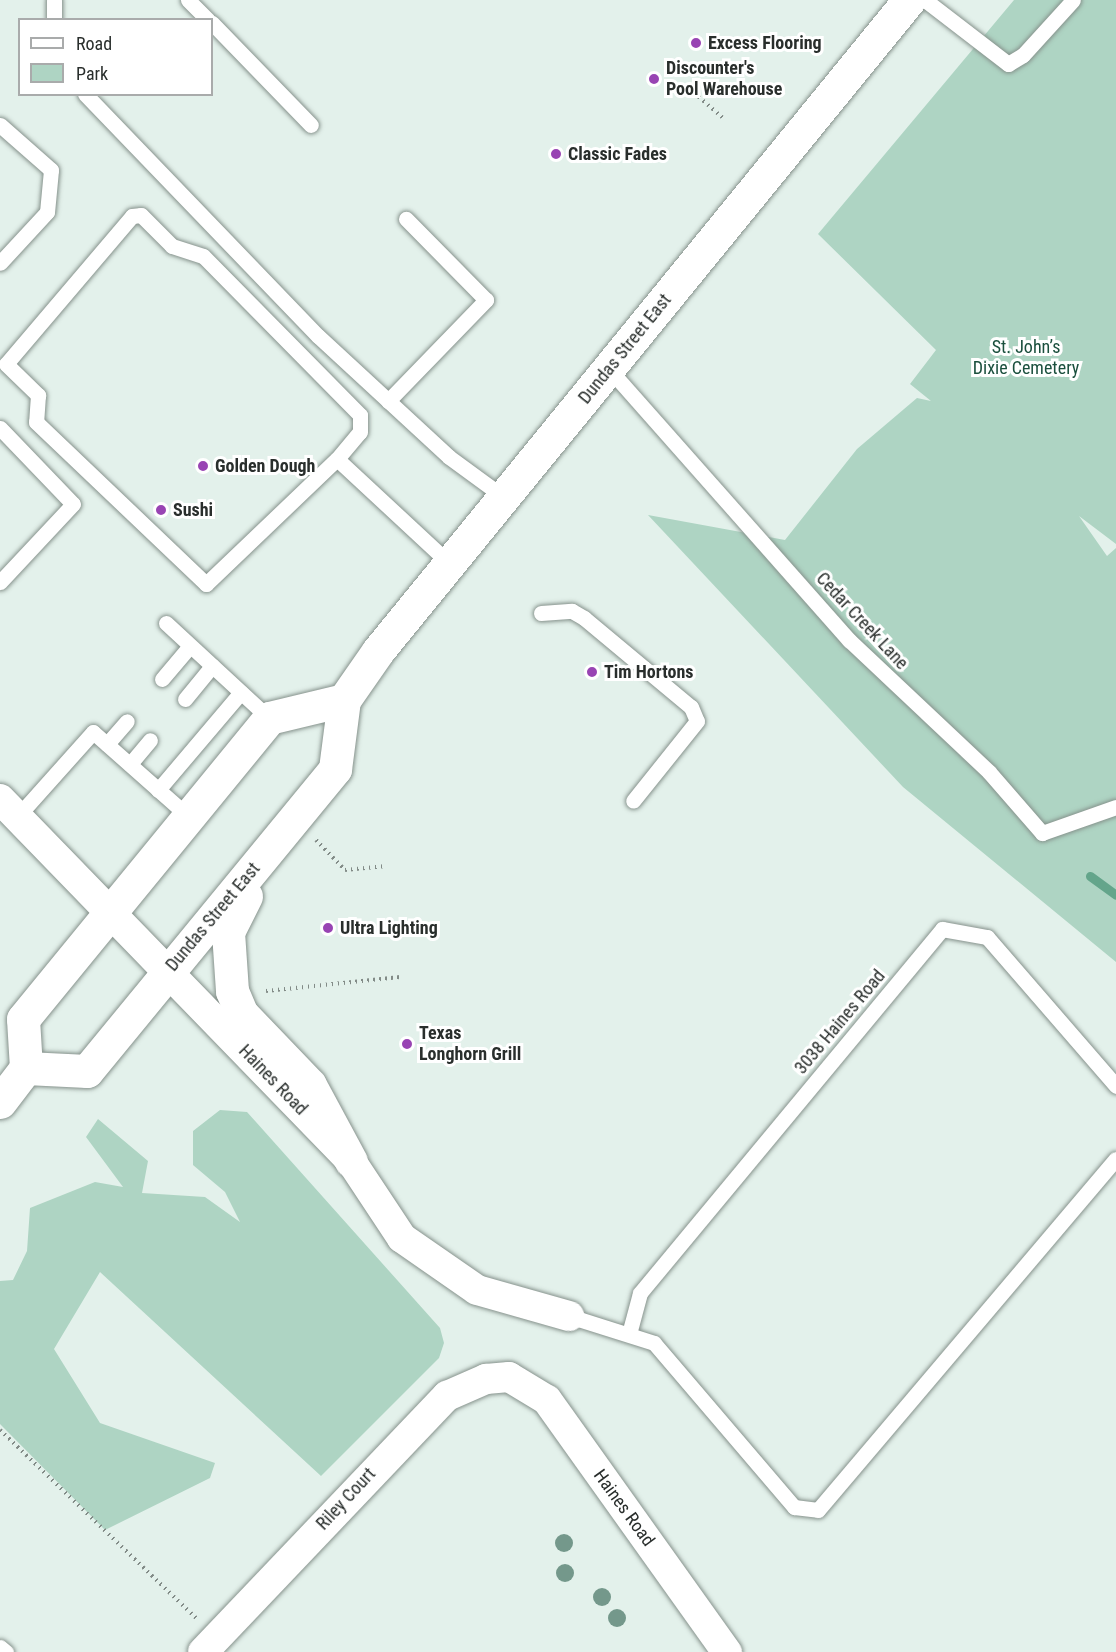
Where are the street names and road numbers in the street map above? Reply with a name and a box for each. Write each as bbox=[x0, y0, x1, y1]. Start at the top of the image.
street label: Dundas Street East bbox=[574, 290, 676, 408]
street label: Cedar Creek Lane bbox=[812, 568, 912, 674]
street label: Dundas Street East bbox=[161, 858, 265, 976]
street label: 3038 Haines Road bbox=[790, 966, 890, 1078]
street label: Haines Road bbox=[234, 1040, 312, 1120]
street label: Riley Court bbox=[312, 1463, 380, 1535]
street label: Haines Road bbox=[589, 1465, 659, 1551]

